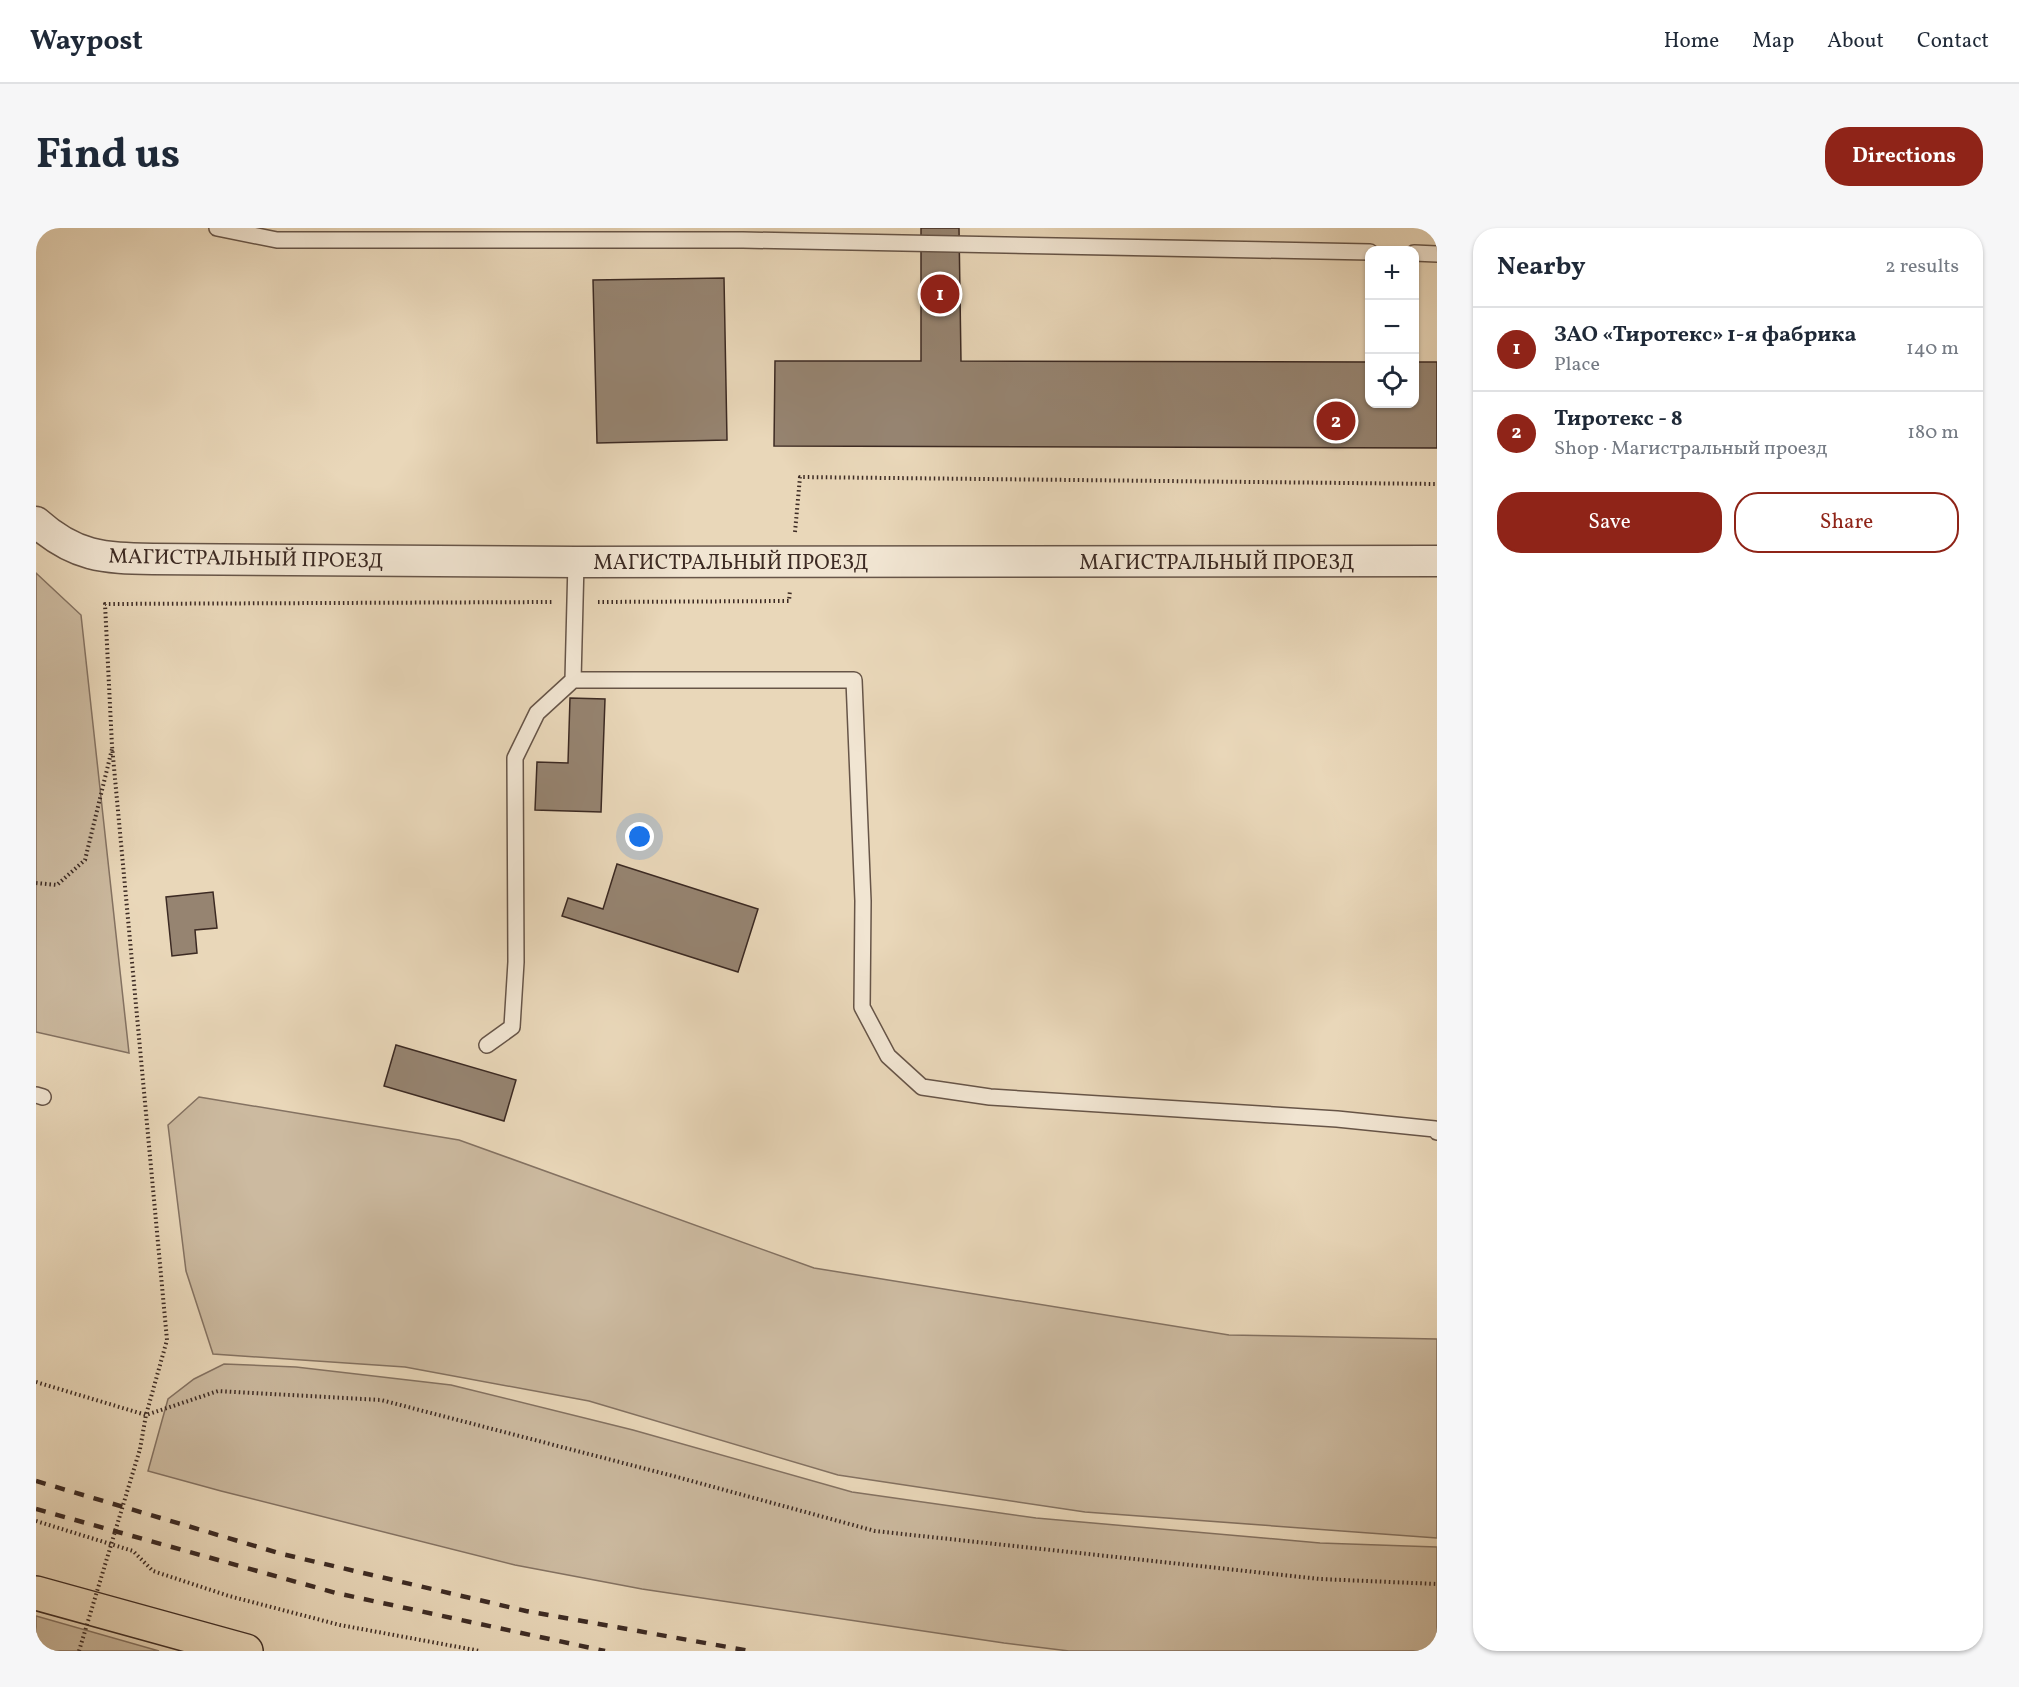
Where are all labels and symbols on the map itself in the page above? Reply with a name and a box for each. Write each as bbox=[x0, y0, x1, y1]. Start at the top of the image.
pin: 1 bbox=[920, 272, 960, 316]
pin: 2 bbox=[1316, 398, 1356, 444]
street label: МАГИСТРАЛЬНЫЙ ПРОЕЗД bbox=[108, 543, 384, 576]
street label: МАГИСТРАЛЬНЫЙ ПРОЕЗД bbox=[593, 549, 869, 578]
street label: МАГИСТРАЛЬНЫЙ ПРОЕЗД bbox=[1079, 549, 1355, 578]
your location bbox=[625, 822, 654, 851]

